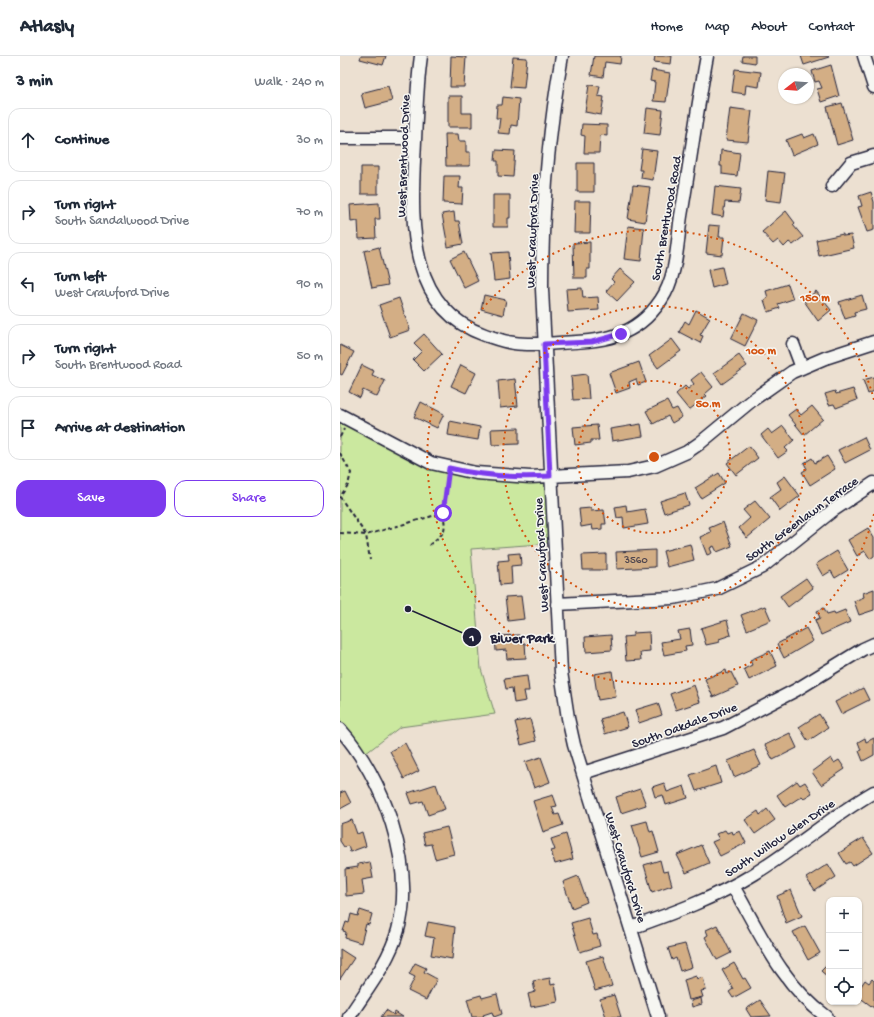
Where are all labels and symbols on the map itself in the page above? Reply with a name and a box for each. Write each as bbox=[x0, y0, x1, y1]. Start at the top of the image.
north arrow bbox=[778, 68, 814, 104]
street label: West Brentwood Drive bbox=[395, 94, 414, 218]
street label: South Brentwood Road bbox=[649, 154, 686, 282]
street label: West Crawford Drive bbox=[524, 173, 543, 288]
text: 150 m bbox=[799, 292, 830, 306]
route end bbox=[612, 325, 630, 343]
text: 100 m bbox=[745, 345, 776, 359]
text: 50 m bbox=[696, 398, 721, 412]
centre of rings bbox=[647, 450, 661, 464]
street label: South Greenlawn Terrace bbox=[743, 474, 862, 566]
street label: West Crawford Drive bbox=[532, 497, 553, 612]
route start bbox=[434, 504, 452, 522]
house number: 3560 bbox=[623, 555, 648, 567]
callout: Biwer Park bbox=[462, 624, 561, 650]
text: Biwer Park bbox=[489, 631, 555, 648]
text: 1 bbox=[469, 632, 475, 646]
street label: South Oakdale Drive bbox=[630, 700, 740, 752]
street label: South Willow Glen Drive bbox=[723, 797, 838, 881]
street label: West Crawford Drive bbox=[601, 811, 649, 925]

